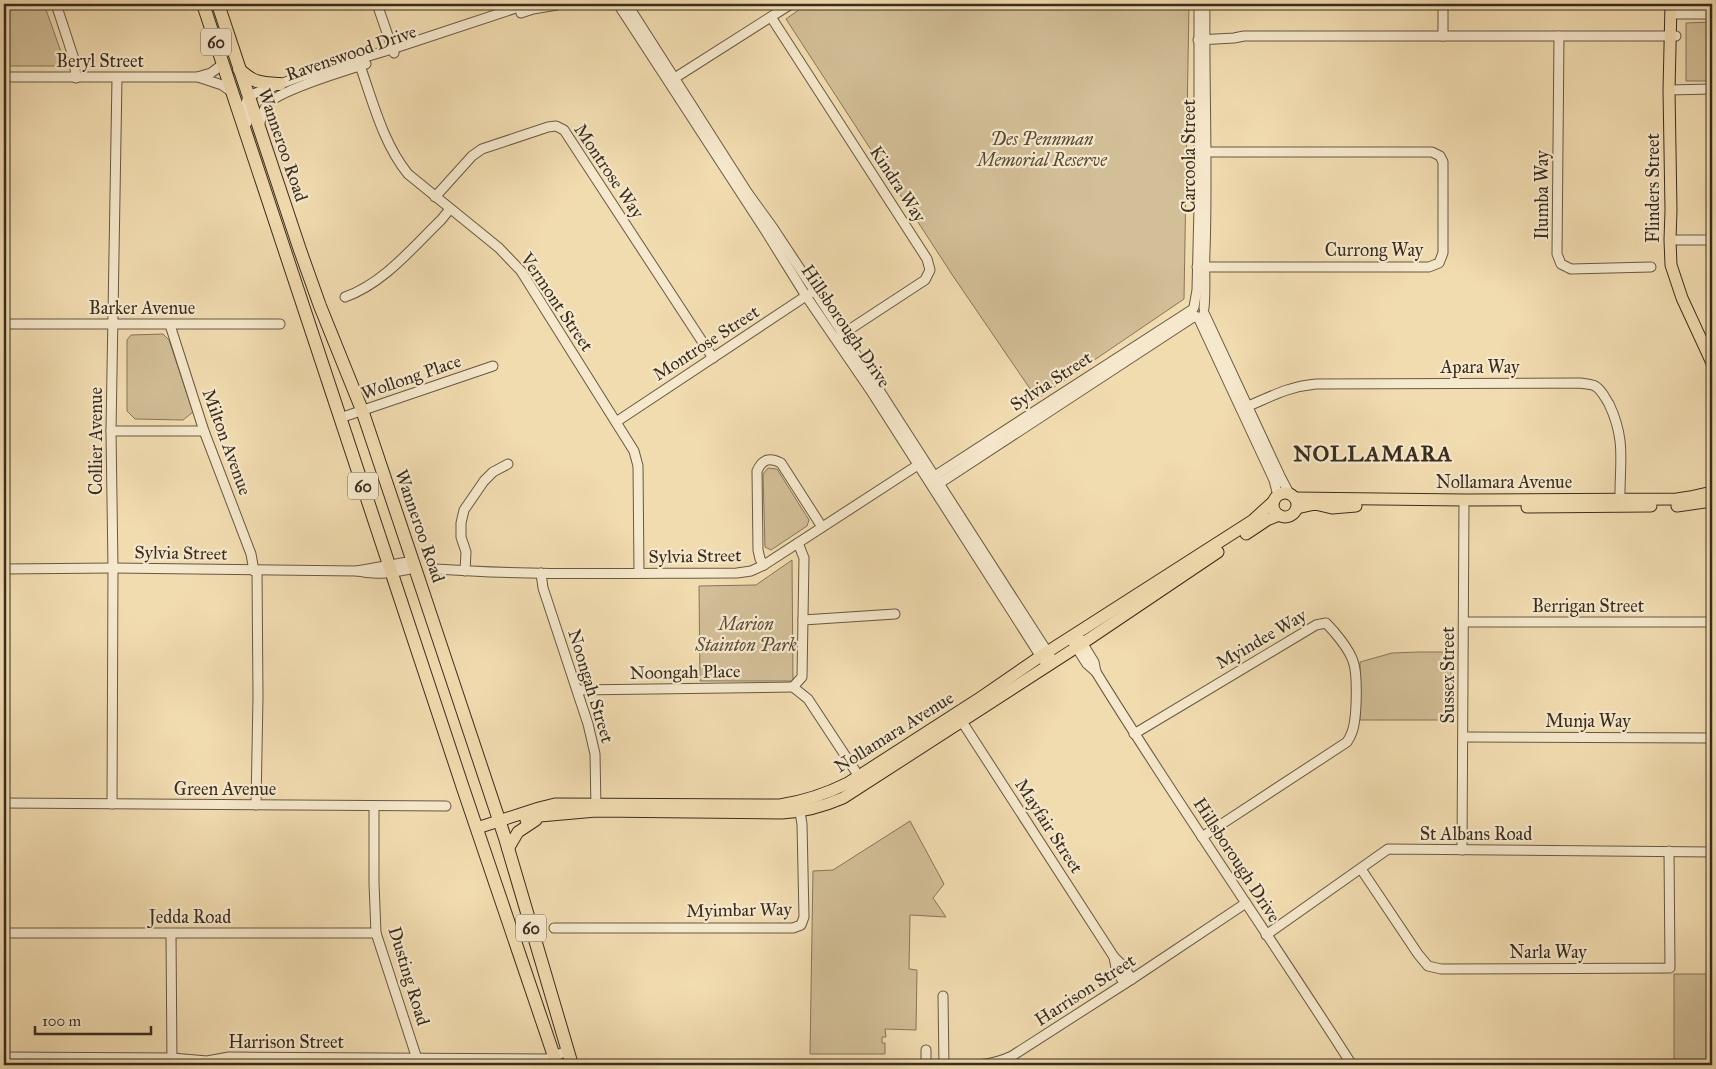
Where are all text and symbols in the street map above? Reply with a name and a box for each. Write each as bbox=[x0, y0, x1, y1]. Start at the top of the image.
street label: Ravenswood Drive bbox=[283, 20, 419, 86]
road number: 60 bbox=[201, 28, 231, 56]
street label: Beryl Street bbox=[56, 50, 145, 72]
street label: Wanneroo Road bbox=[253, 86, 313, 204]
street label: Carcoola Street bbox=[1178, 99, 1200, 213]
street label: Montrose Way bbox=[569, 119, 649, 223]
park label: Des Pennman Memorial Reserve bbox=[975, 128, 1108, 171]
street label: Flinders Street bbox=[1642, 132, 1664, 243]
street label: Kindra Way bbox=[865, 142, 931, 227]
street label: Ilumba Way bbox=[1531, 150, 1553, 240]
street label: Currong Way bbox=[1325, 239, 1424, 262]
street label: Vermont Street bbox=[515, 248, 598, 356]
street label: Hillsborough Drive bbox=[796, 260, 895, 392]
street label: Barker Avenue bbox=[89, 297, 195, 319]
street label: Montrose Street bbox=[649, 300, 764, 385]
street label: Sylvia Street bbox=[1006, 346, 1097, 416]
street label: Wollong Place bbox=[358, 350, 464, 405]
street label: Apara Way bbox=[1440, 356, 1520, 378]
street label: Milton Avenue bbox=[198, 386, 256, 498]
street label: Collier Avenue bbox=[85, 387, 107, 495]
district label: NOLLAMARA bbox=[1293, 440, 1453, 467]
street label: Wanneroo Road bbox=[390, 467, 450, 585]
street label: Nollamara Avenue bbox=[1436, 471, 1572, 493]
road number: 60 bbox=[348, 472, 378, 500]
street label: Sylvia Street bbox=[134, 541, 228, 565]
street label: Sylvia Street bbox=[648, 544, 742, 568]
street label: Berrigan Street bbox=[1532, 595, 1645, 618]
street label: Myindee Way bbox=[1212, 604, 1311, 674]
park label: Marion Stainton Park bbox=[694, 613, 797, 656]
street label: Sussex Street bbox=[1437, 626, 1459, 724]
street label: Noongah Street bbox=[562, 627, 619, 746]
street label: Noongah Place bbox=[629, 660, 741, 685]
street label: Nollamara Avenue bbox=[830, 687, 958, 777]
street label: Munja Way bbox=[1545, 710, 1631, 732]
street label: Mayfair Street bbox=[1010, 775, 1088, 878]
street label: Green Avenue bbox=[174, 778, 276, 800]
street label: Hillsborough Drive bbox=[1188, 794, 1285, 927]
street label: St Albans Road bbox=[1420, 823, 1532, 845]
street label: Myimbar Way bbox=[686, 898, 793, 922]
street label: Jedda Road bbox=[147, 906, 231, 929]
road number: 60 bbox=[516, 914, 546, 941]
street label: Dusting Road bbox=[383, 924, 434, 1028]
street label: Narla Way bbox=[1509, 941, 1587, 963]
street label: Harrison Street bbox=[1030, 949, 1140, 1031]
scale bar bbox=[35, 1004, 151, 1036]
text: 100 m bbox=[42, 1012, 82, 1030]
street label: Harrison Street bbox=[228, 1031, 344, 1053]

